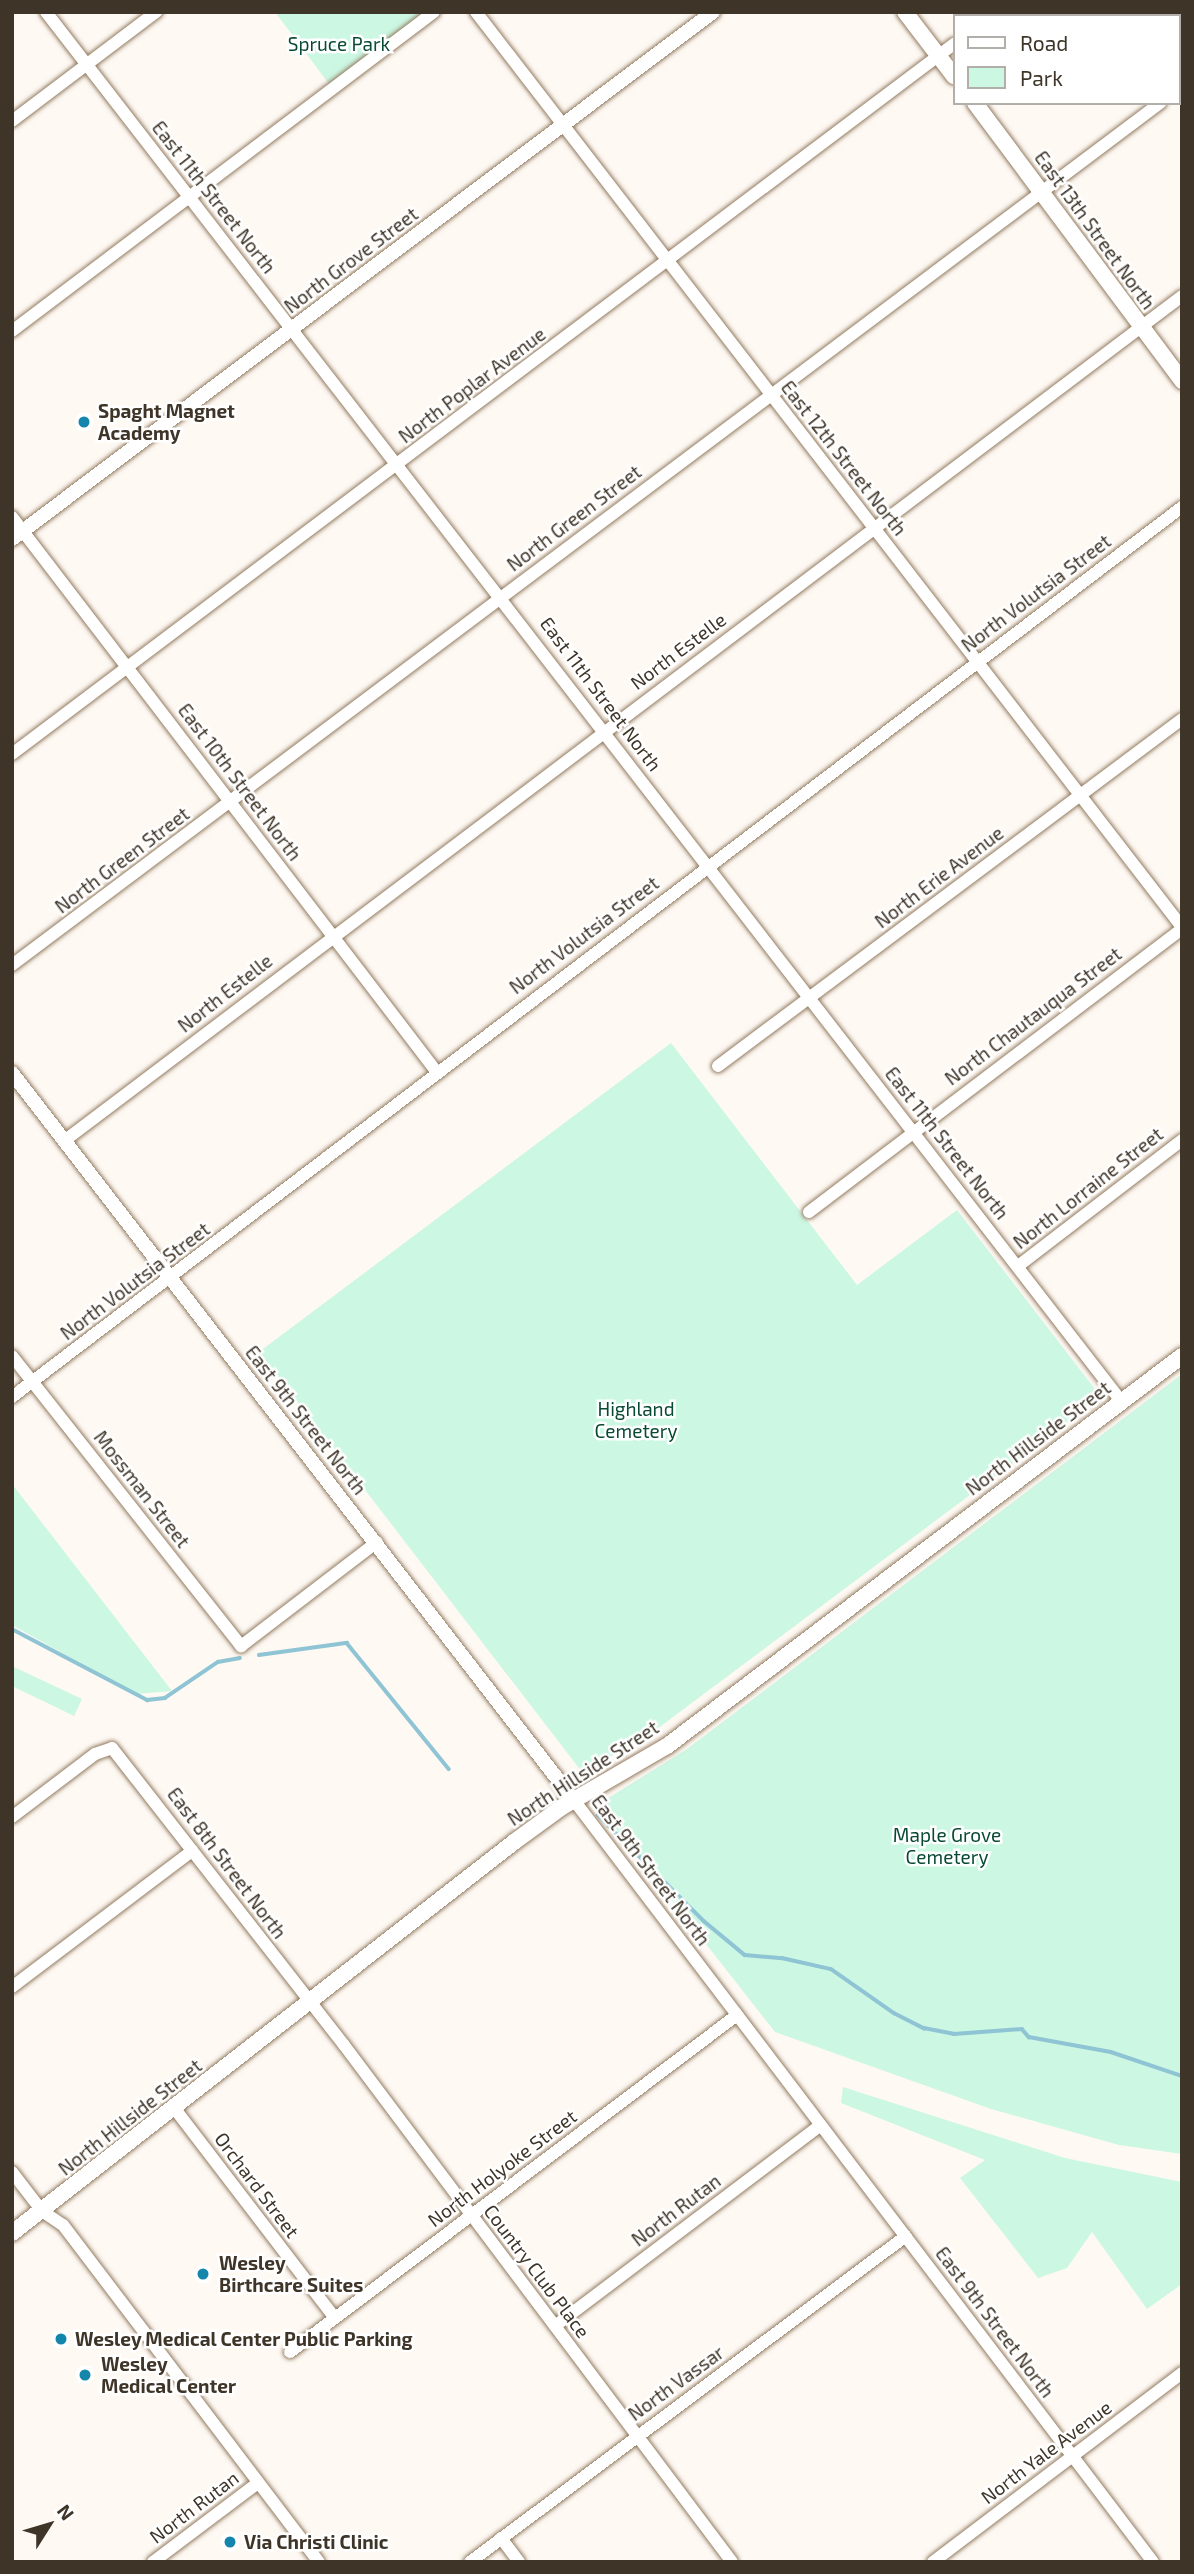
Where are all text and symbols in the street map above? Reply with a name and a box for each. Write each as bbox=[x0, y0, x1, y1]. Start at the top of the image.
legend bbox=[953, 14, 1180, 105]
text: Road bbox=[1020, 30, 1068, 55]
park label: Spruce Park bbox=[288, 33, 390, 55]
text: Park bbox=[1020, 65, 1063, 90]
street label: East 11th Street North bbox=[147, 116, 281, 278]
street label: East 13th Street North bbox=[1030, 146, 1160, 314]
street label: North Grove Street bbox=[280, 202, 422, 318]
street label: North Poplar Avenue bbox=[394, 322, 550, 448]
street label: East 12th Street North bbox=[777, 376, 911, 540]
place label: Spaght Magnet Academy bbox=[98, 400, 235, 444]
marker: Spaght Magnet Academy bbox=[76, 414, 92, 430]
street label: North Green Street bbox=[502, 460, 646, 576]
street label: North Volutsia Street bbox=[957, 529, 1115, 657]
street label: North Estelle bbox=[626, 608, 730, 694]
street label: East 11th Street North bbox=[536, 612, 666, 776]
street label: East 10th Street North bbox=[173, 699, 307, 865]
street label: North Green Street bbox=[50, 802, 194, 918]
street label: North Erie Avenue bbox=[870, 821, 1008, 933]
street label: North Volutsia Street bbox=[505, 871, 663, 999]
street label: North Chautauqua Street bbox=[940, 942, 1126, 1090]
street label: North Estelle bbox=[173, 949, 277, 1037]
street label: East 11th Street North bbox=[880, 1062, 1014, 1224]
street label: North Lorraine Street bbox=[1009, 1123, 1167, 1253]
street label: North Volutsia Street bbox=[56, 1217, 214, 1345]
street label: East 9th Street North bbox=[241, 1341, 371, 1499]
street label: North Hillside Street bbox=[961, 1376, 1115, 1500]
park label: Highland Cemetery bbox=[595, 1398, 677, 1442]
street label: Mossman Street bbox=[89, 1426, 195, 1552]
street label: North Hillside Street bbox=[503, 1716, 663, 1830]
street label: East 8th Street North bbox=[163, 1783, 291, 1943]
street label: East 9th Street North bbox=[587, 1790, 715, 1950]
park label: Maple Grove Cemetery bbox=[893, 1824, 1001, 1868]
street label: North Hillside Street bbox=[54, 2054, 206, 2180]
street label: North Holyoke Street bbox=[423, 2105, 581, 2231]
street label: Orchard Street bbox=[210, 2128, 304, 2242]
street label: North Rutan bbox=[627, 2169, 725, 2251]
street label: Country Club Place bbox=[479, 2200, 595, 2342]
street label: East 9th Street North bbox=[931, 2242, 1059, 2402]
place label: Wesley Birthcare Suites bbox=[219, 2252, 363, 2296]
marker: Wesley Birthcare Suites bbox=[193, 2264, 213, 2284]
place label: Wesley Medical Center Public Parking bbox=[75, 2328, 414, 2350]
marker: Wesley Medical Center Public Parking bbox=[53, 2331, 69, 2347]
street label: North Vassar bbox=[624, 2341, 728, 2425]
place label: Wesley Medical Center bbox=[101, 2353, 236, 2397]
marker: Wesley Medical Center bbox=[75, 2365, 95, 2385]
street label: North Yale Avenue bbox=[976, 2395, 1116, 2509]
street label: North Rutan bbox=[145, 2466, 243, 2548]
north arrow bbox=[14, 2490, 84, 2560]
text: N bbox=[53, 2500, 79, 2524]
place label: Via Christi Clinic bbox=[244, 2531, 388, 2553]
marker: Via Christi Clinic bbox=[222, 2534, 238, 2550]

